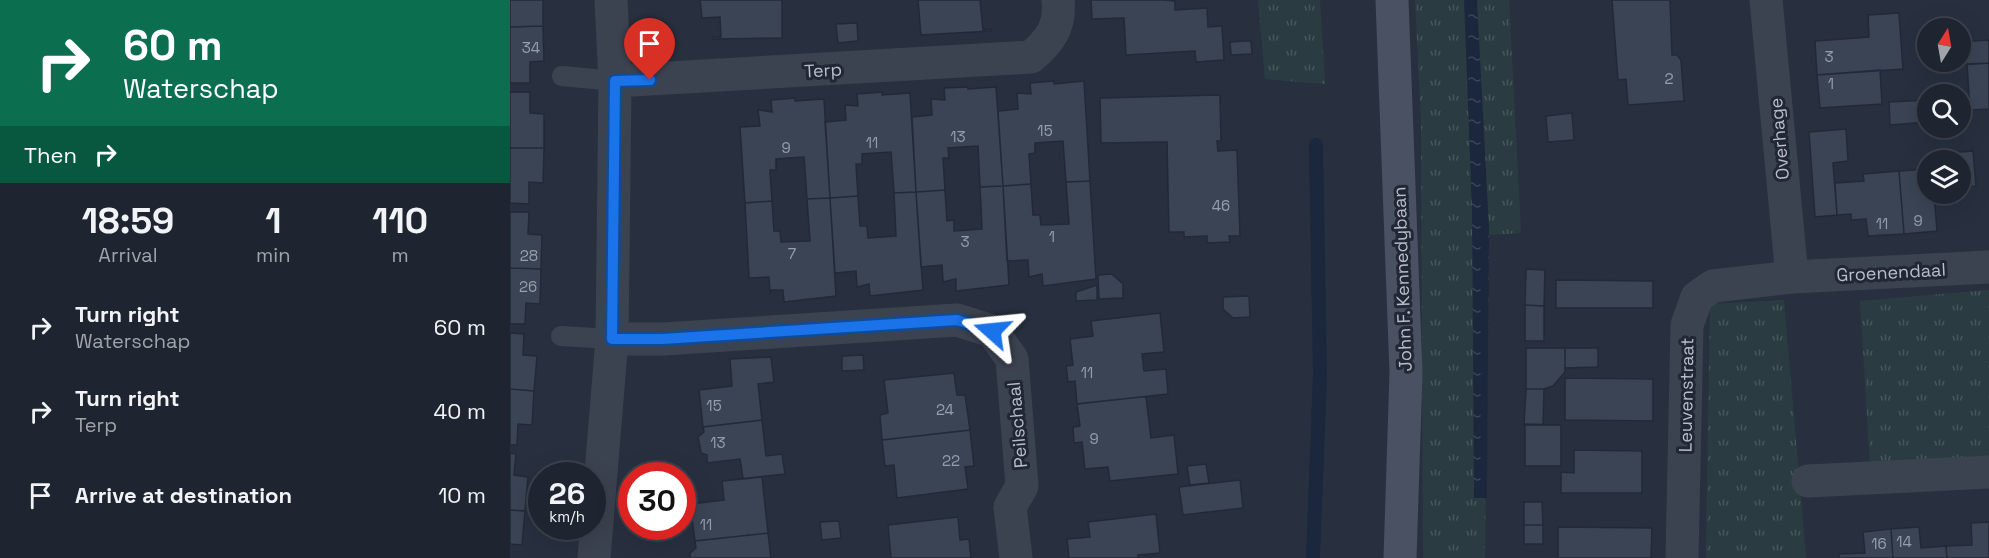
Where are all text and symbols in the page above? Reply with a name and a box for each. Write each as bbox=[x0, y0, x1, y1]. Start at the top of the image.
pin bbox=[624, 18, 675, 80]
north arrow bbox=[1917, 18, 1971, 72]
map controls bbox=[1917, 18, 1971, 204]
text: 60 m bbox=[123, 19, 223, 72]
icon: right bbox=[24, 24, 102, 102]
icon: arrive bbox=[633, 27, 666, 60]
house number: 34 bbox=[522, 38, 540, 57]
house number: 3 bbox=[1824, 47, 1834, 66]
street label: Terp bbox=[804, 58, 842, 82]
house number: 2 bbox=[1664, 69, 1674, 88]
text: Waterschap bbox=[123, 71, 279, 106]
house number: 1 bbox=[1828, 74, 1834, 93]
button: search bbox=[1917, 84, 1971, 138]
street label: Overhage bbox=[1764, 97, 1794, 181]
house number: 15 bbox=[1037, 121, 1053, 140]
house number: 13 bbox=[950, 127, 966, 146]
house number: 11 bbox=[866, 133, 878, 152]
icon: right bbox=[89, 138, 122, 171]
house number: 9 bbox=[781, 138, 791, 157]
text: Then bbox=[24, 141, 77, 169]
button: layers bbox=[1917, 150, 1971, 204]
street label: John F. Kennedybaan bbox=[1387, 186, 1417, 372]
house number: 46 bbox=[1212, 196, 1230, 215]
text: 18:59 bbox=[82, 198, 174, 244]
text: 1 bbox=[265, 198, 281, 244]
text: 110 bbox=[372, 198, 428, 244]
house number: 9 bbox=[1913, 211, 1923, 230]
house number: 11 bbox=[1876, 214, 1888, 233]
house number: 1 bbox=[1049, 227, 1055, 246]
house number: 3 bbox=[960, 232, 970, 251]
text: Arrival bbox=[98, 242, 158, 268]
text: min bbox=[256, 242, 290, 268]
text: m bbox=[392, 242, 409, 268]
house number: 7 bbox=[788, 244, 796, 263]
house number: 28 bbox=[520, 246, 538, 265]
street label: Groenendaal bbox=[1836, 258, 1946, 286]
house number: 26 bbox=[519, 277, 537, 296]
position arrow bbox=[960, 299, 1024, 363]
text: Turn right bbox=[75, 300, 180, 328]
icon: right bbox=[24, 311, 57, 344]
text: 60 m bbox=[434, 313, 486, 341]
text: Waterschap bbox=[75, 328, 190, 354]
street label: Leuvenstraat bbox=[1673, 337, 1699, 453]
house number: 11 bbox=[1081, 363, 1093, 382]
street label: Peilschaal bbox=[1002, 381, 1032, 469]
text: Turn right bbox=[75, 384, 180, 412]
icon: right bbox=[24, 395, 57, 428]
house number: 15 bbox=[706, 396, 722, 415]
text: 40 m bbox=[434, 397, 486, 425]
house number: 24 bbox=[936, 400, 954, 419]
text: Terp bbox=[75, 412, 117, 438]
house number: 9 bbox=[1089, 429, 1099, 448]
house number: 13 bbox=[710, 433, 726, 452]
house number: 22 bbox=[942, 451, 960, 470]
speed limit sign: 30 bbox=[618, 462, 696, 540]
text: 26 bbox=[549, 474, 585, 513]
icon: arrive bbox=[24, 479, 57, 512]
text: Arrive at destination bbox=[75, 481, 292, 509]
text: 10 m bbox=[438, 481, 486, 509]
text: km/h bbox=[549, 507, 585, 526]
house number: 11 bbox=[700, 515, 712, 534]
house number: 14 bbox=[1896, 532, 1912, 551]
house number: 16 bbox=[1871, 534, 1887, 553]

